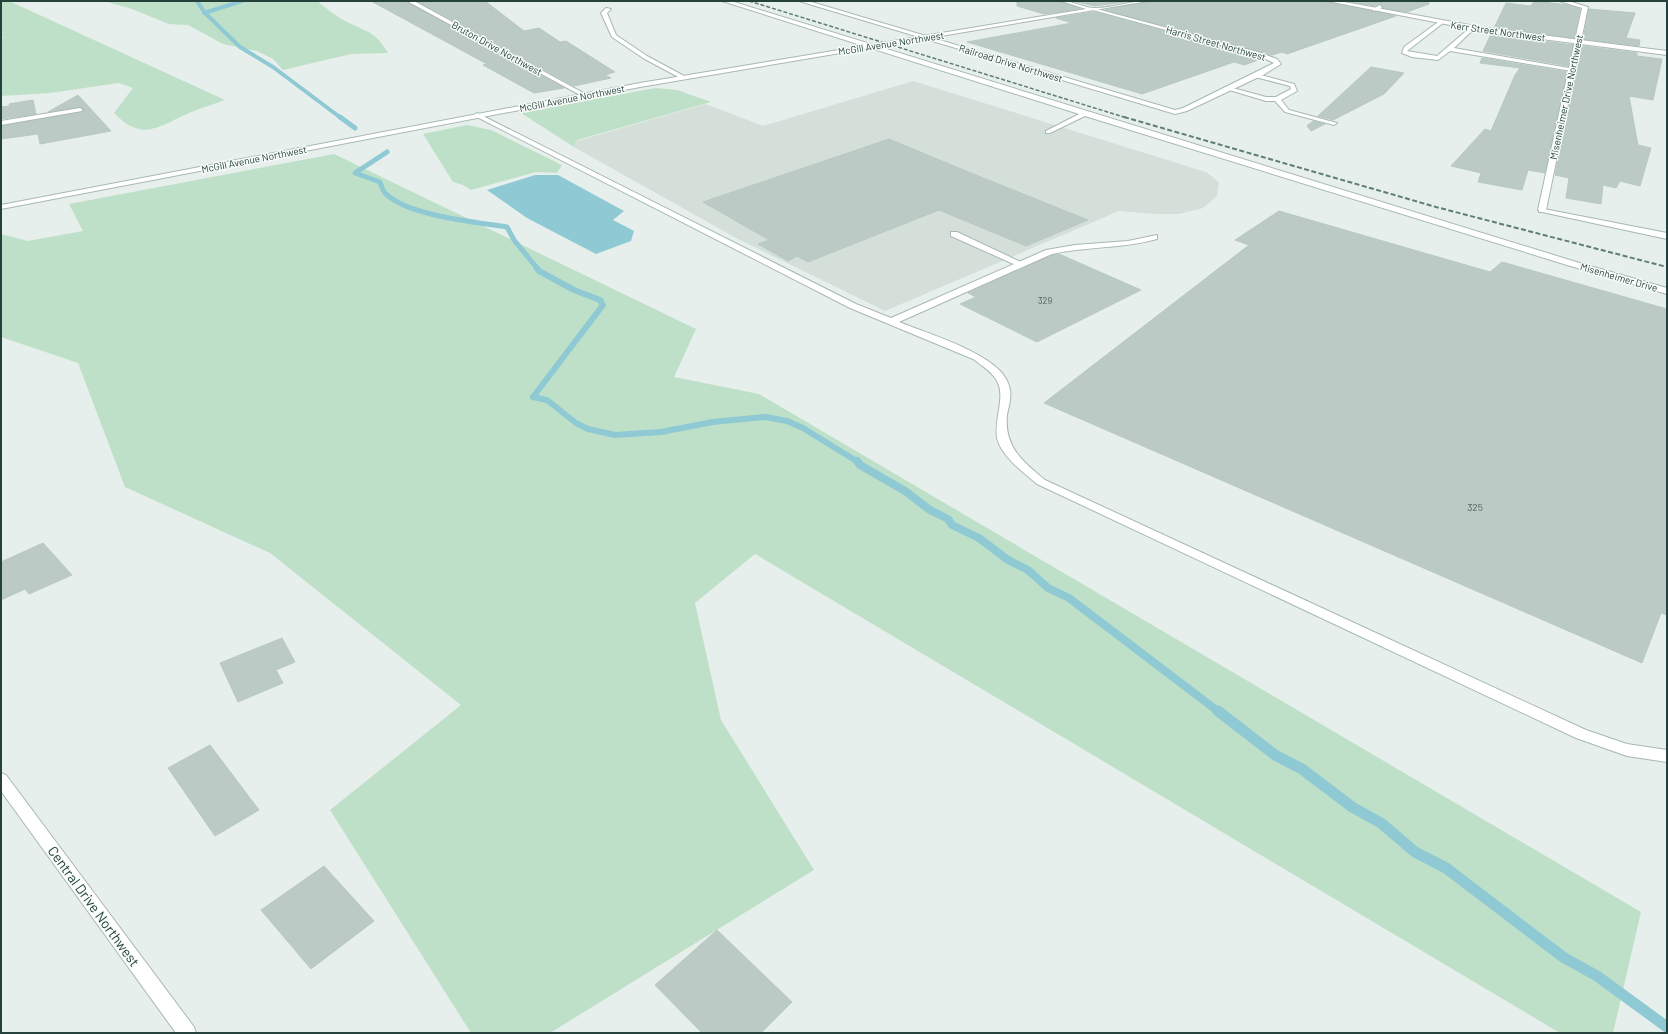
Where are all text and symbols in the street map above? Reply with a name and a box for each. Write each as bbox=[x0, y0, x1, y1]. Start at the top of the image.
street label: Bruton Drive Northwest bbox=[450, 18, 545, 78]
street label: Kerr Street Northwest bbox=[1450, 18, 1546, 44]
street label: Harris Street Northwest bbox=[1165, 23, 1268, 63]
street label: McGill Avenue Northwest bbox=[837, 29, 945, 57]
street label: Misenheimer Drive Northwest bbox=[1547, 33, 1585, 161]
street label: Railroad Drive Northwest bbox=[958, 42, 1065, 85]
street label: McGill Avenue Northwest bbox=[518, 82, 626, 114]
street label: McGill Avenue Northwest bbox=[200, 143, 308, 175]
street label: Misenheimer Drive bbox=[1579, 260, 1659, 294]
house number: 329 bbox=[1038, 295, 1052, 306]
house number: 325 bbox=[1467, 501, 1483, 513]
street label: Central Drive Northwest bbox=[45, 842, 143, 970]

